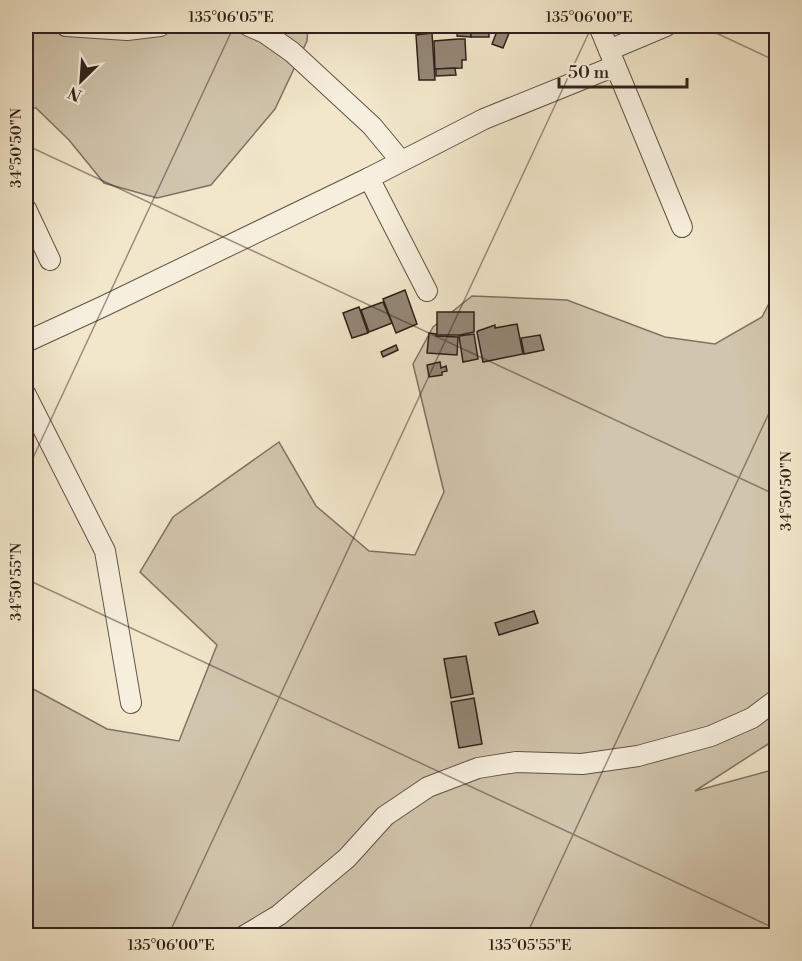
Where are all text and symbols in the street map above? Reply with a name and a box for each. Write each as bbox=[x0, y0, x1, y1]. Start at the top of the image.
text: 135°06'05"E bbox=[188, 8, 274, 27]
text: 135°06'00"E bbox=[545, 8, 633, 27]
north arrow bbox=[51, 51, 111, 111]
scale bar bbox=[559, 51, 686, 89]
text: 50 m bbox=[568, 61, 610, 84]
text: N bbox=[65, 82, 85, 105]
text: 34°50'50"N bbox=[7, 108, 26, 188]
text: 34°50'50"N bbox=[777, 451, 796, 531]
text: 34°50'55"N bbox=[7, 543, 26, 621]
text: 135°06'00"E bbox=[127, 936, 215, 955]
text: 135°05'55"E bbox=[489, 936, 571, 955]

